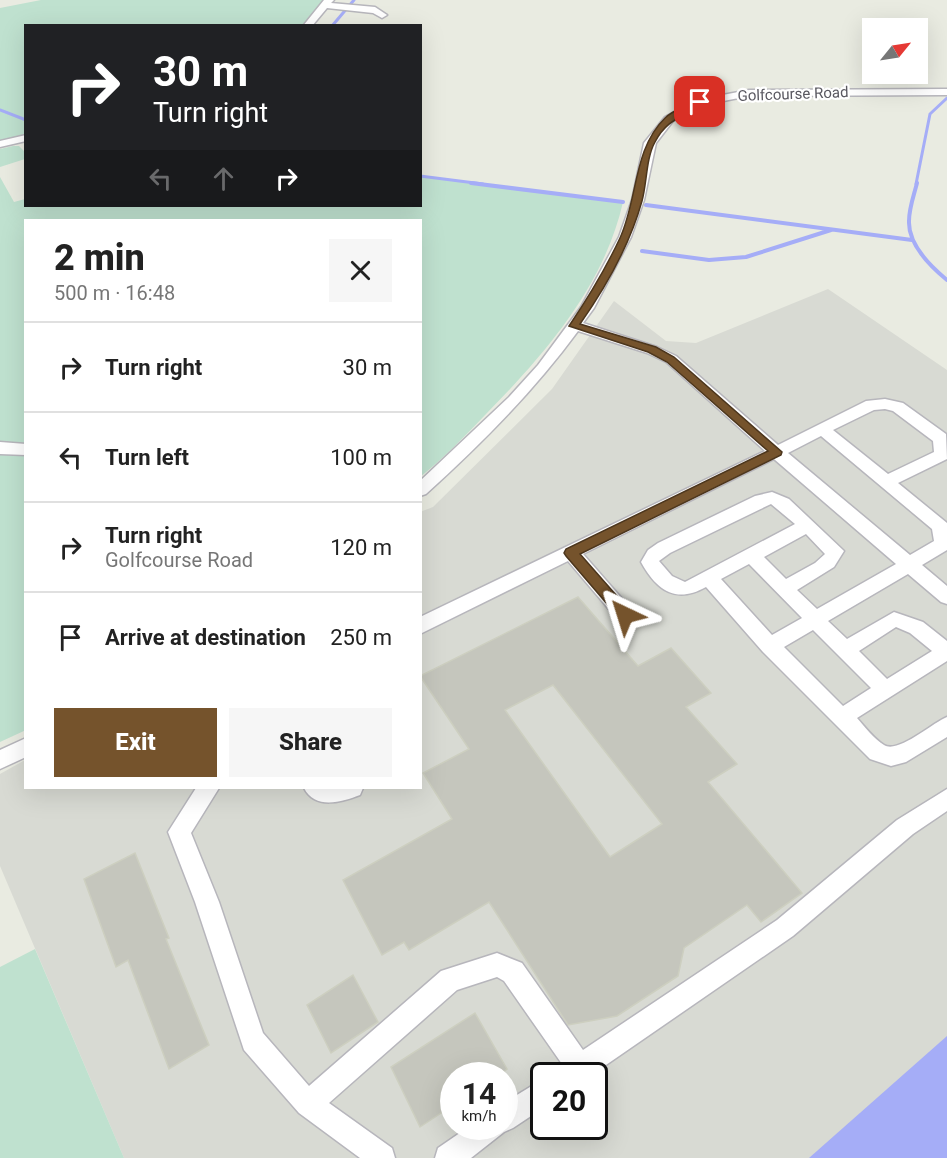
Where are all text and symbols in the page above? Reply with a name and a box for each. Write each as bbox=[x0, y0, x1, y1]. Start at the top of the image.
north arrow bbox=[862, 18, 928, 84]
map controls bbox=[862, 18, 928, 84]
text: 30 m bbox=[153, 47, 248, 96]
icon: right bbox=[54, 48, 132, 126]
pin bbox=[674, 76, 725, 127]
street label: Golfcourse Road bbox=[737, 83, 849, 105]
icon: arrive bbox=[683, 85, 716, 118]
text: Turn right bbox=[153, 97, 268, 129]
icon: left bbox=[144, 162, 177, 195]
icon: ahead bbox=[207, 162, 240, 195]
icon: right bbox=[270, 162, 303, 195]
text: 2 min bbox=[54, 237, 145, 279]
button: close bbox=[329, 239, 392, 302]
text: 500 m · 16:48 bbox=[54, 281, 175, 305]
icon: right bbox=[54, 351, 87, 384]
text: Turn right bbox=[105, 355, 202, 380]
text: 30 m bbox=[343, 355, 392, 380]
icon: left bbox=[54, 441, 87, 474]
text: Turn left bbox=[105, 445, 189, 470]
text: 100 m bbox=[330, 445, 392, 470]
text: Turn right bbox=[105, 523, 202, 548]
icon: right bbox=[54, 531, 87, 564]
text: 120 m bbox=[330, 535, 392, 560]
text: Golfcourse Road bbox=[105, 548, 253, 572]
position arrow bbox=[593, 583, 657, 647]
icon: arrive bbox=[54, 621, 87, 654]
text: Arrive at destination bbox=[105, 625, 306, 650]
text: 250 m bbox=[330, 625, 392, 650]
button: Exit bbox=[54, 708, 217, 777]
button: Share bbox=[229, 708, 392, 777]
speed limit sign: 20 bbox=[530, 1062, 608, 1140]
text: 14 bbox=[462, 1076, 496, 1111]
text: km/h bbox=[461, 1107, 497, 1125]

